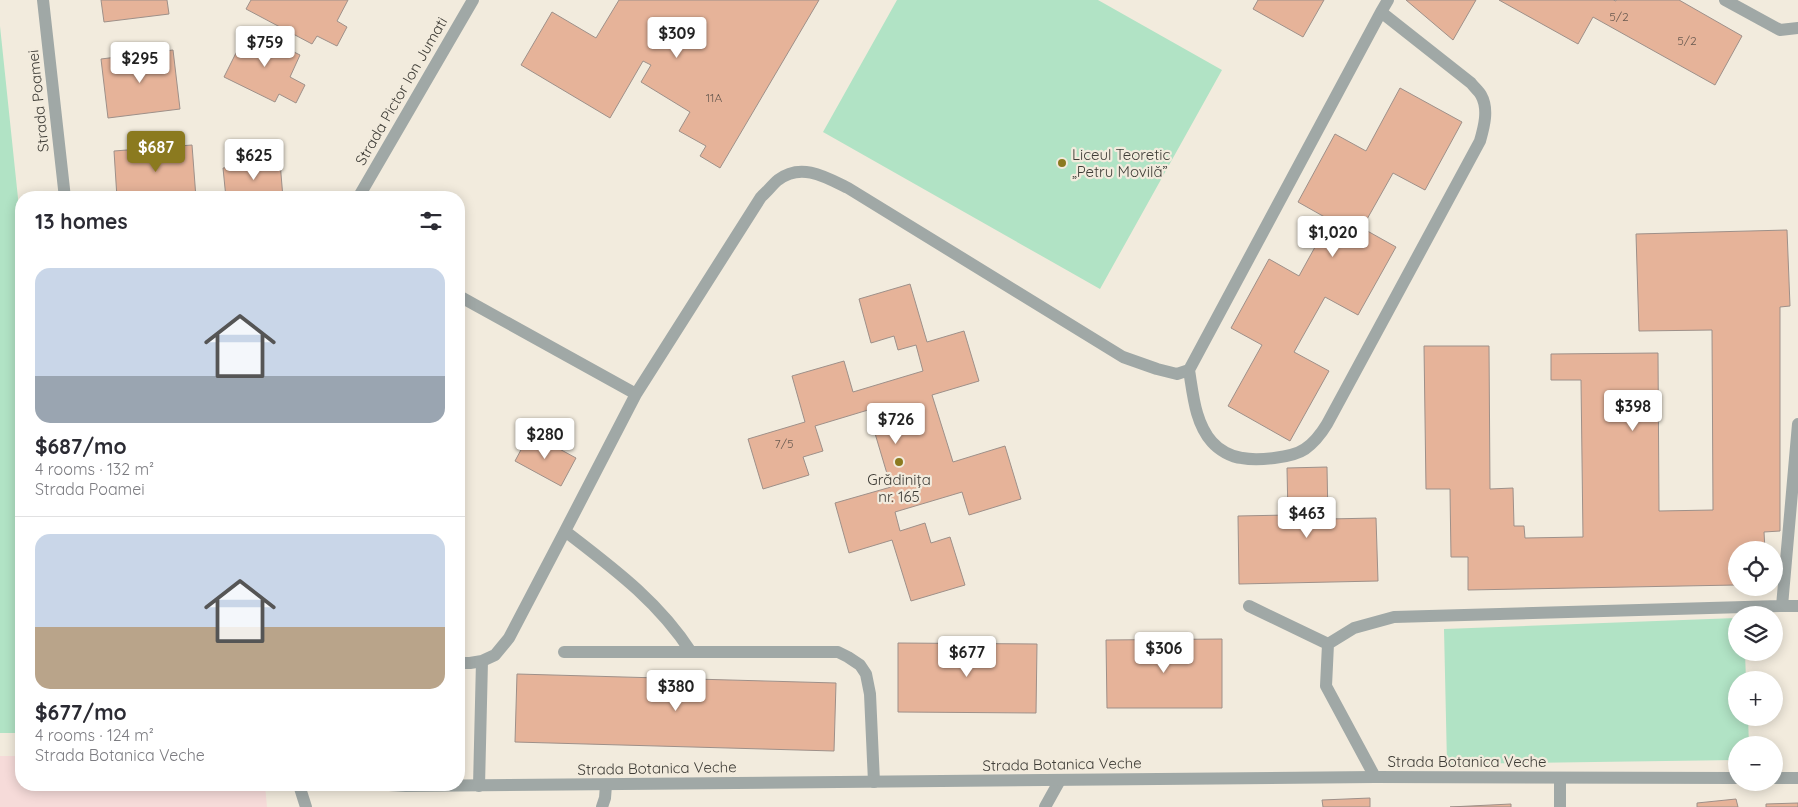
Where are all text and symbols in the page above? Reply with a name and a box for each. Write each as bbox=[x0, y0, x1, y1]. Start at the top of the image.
house number: 5/2 bbox=[1609, 9, 1629, 24]
street label: Strada Pictor Ion Jumati bbox=[351, 13, 451, 169]
pin: $309 bbox=[647, 17, 707, 59]
text: $309 bbox=[658, 23, 696, 43]
pin: $759 bbox=[235, 26, 295, 68]
text: $759 bbox=[247, 32, 283, 52]
house number: 5/2 bbox=[1677, 33, 1697, 48]
pin: $295 bbox=[110, 42, 170, 84]
text: $295 bbox=[122, 48, 158, 68]
street label: Strada Poamei bbox=[23, 49, 53, 153]
house number: 11A bbox=[706, 90, 723, 105]
pin: $687 bbox=[126, 130, 186, 173]
text: $687 bbox=[138, 137, 174, 157]
pin: $625 bbox=[224, 138, 284, 181]
text: $625 bbox=[236, 145, 272, 165]
place label: Liceul Teoretic „Petru Movilă” bbox=[1072, 145, 1171, 181]
marker: Liceul Teoretic „Petru Movilă” bbox=[1056, 157, 1068, 169]
icon: filters bbox=[417, 207, 445, 235]
text: 13 homes bbox=[35, 208, 128, 234]
pin: $1,020 bbox=[1292, 216, 1374, 258]
text: $1,020 bbox=[1309, 222, 1357, 242]
icon: home bbox=[195, 301, 285, 391]
pin: $398 bbox=[1603, 390, 1663, 432]
text: $398 bbox=[1615, 396, 1651, 416]
pin: $726 bbox=[866, 402, 926, 445]
text: $726 bbox=[878, 409, 914, 429]
pin: $280 bbox=[515, 418, 575, 460]
text: $280 bbox=[526, 424, 564, 444]
text: $687/mo bbox=[35, 433, 127, 459]
house number: 7/5 bbox=[775, 436, 793, 451]
marker: Grădinița nr. 165 bbox=[893, 456, 905, 468]
text: 4 rooms · 132 m² bbox=[35, 459, 154, 479]
place label: Grădinița nr. 165 bbox=[867, 470, 931, 506]
text: Strada Poamei bbox=[35, 479, 145, 499]
pin: $463 bbox=[1277, 496, 1337, 539]
text: $463 bbox=[1289, 503, 1325, 523]
map controls bbox=[1728, 541, 1783, 791]
button: locate bbox=[1728, 541, 1783, 596]
icon: home bbox=[195, 566, 285, 656]
button: layers bbox=[1728, 606, 1783, 661]
pin: $306 bbox=[1134, 632, 1194, 674]
pin: $677 bbox=[937, 636, 997, 678]
text: $306 bbox=[1146, 638, 1182, 658]
text: $677 bbox=[949, 642, 985, 662]
pin: $380 bbox=[646, 670, 706, 712]
button: + bbox=[1728, 671, 1783, 726]
text: $380 bbox=[658, 676, 694, 696]
text: $677/mo bbox=[35, 699, 127, 725]
text: 4 rooms · 124 m² bbox=[35, 725, 154, 745]
button: − bbox=[1728, 736, 1783, 791]
text: Strada Botanica Veche bbox=[35, 745, 205, 765]
street label: Strada Botanica Veche bbox=[1387, 752, 1547, 771]
street label: Strada Botanica Veche bbox=[982, 753, 1142, 775]
street label: Strada Botanica Veche bbox=[577, 757, 737, 779]

